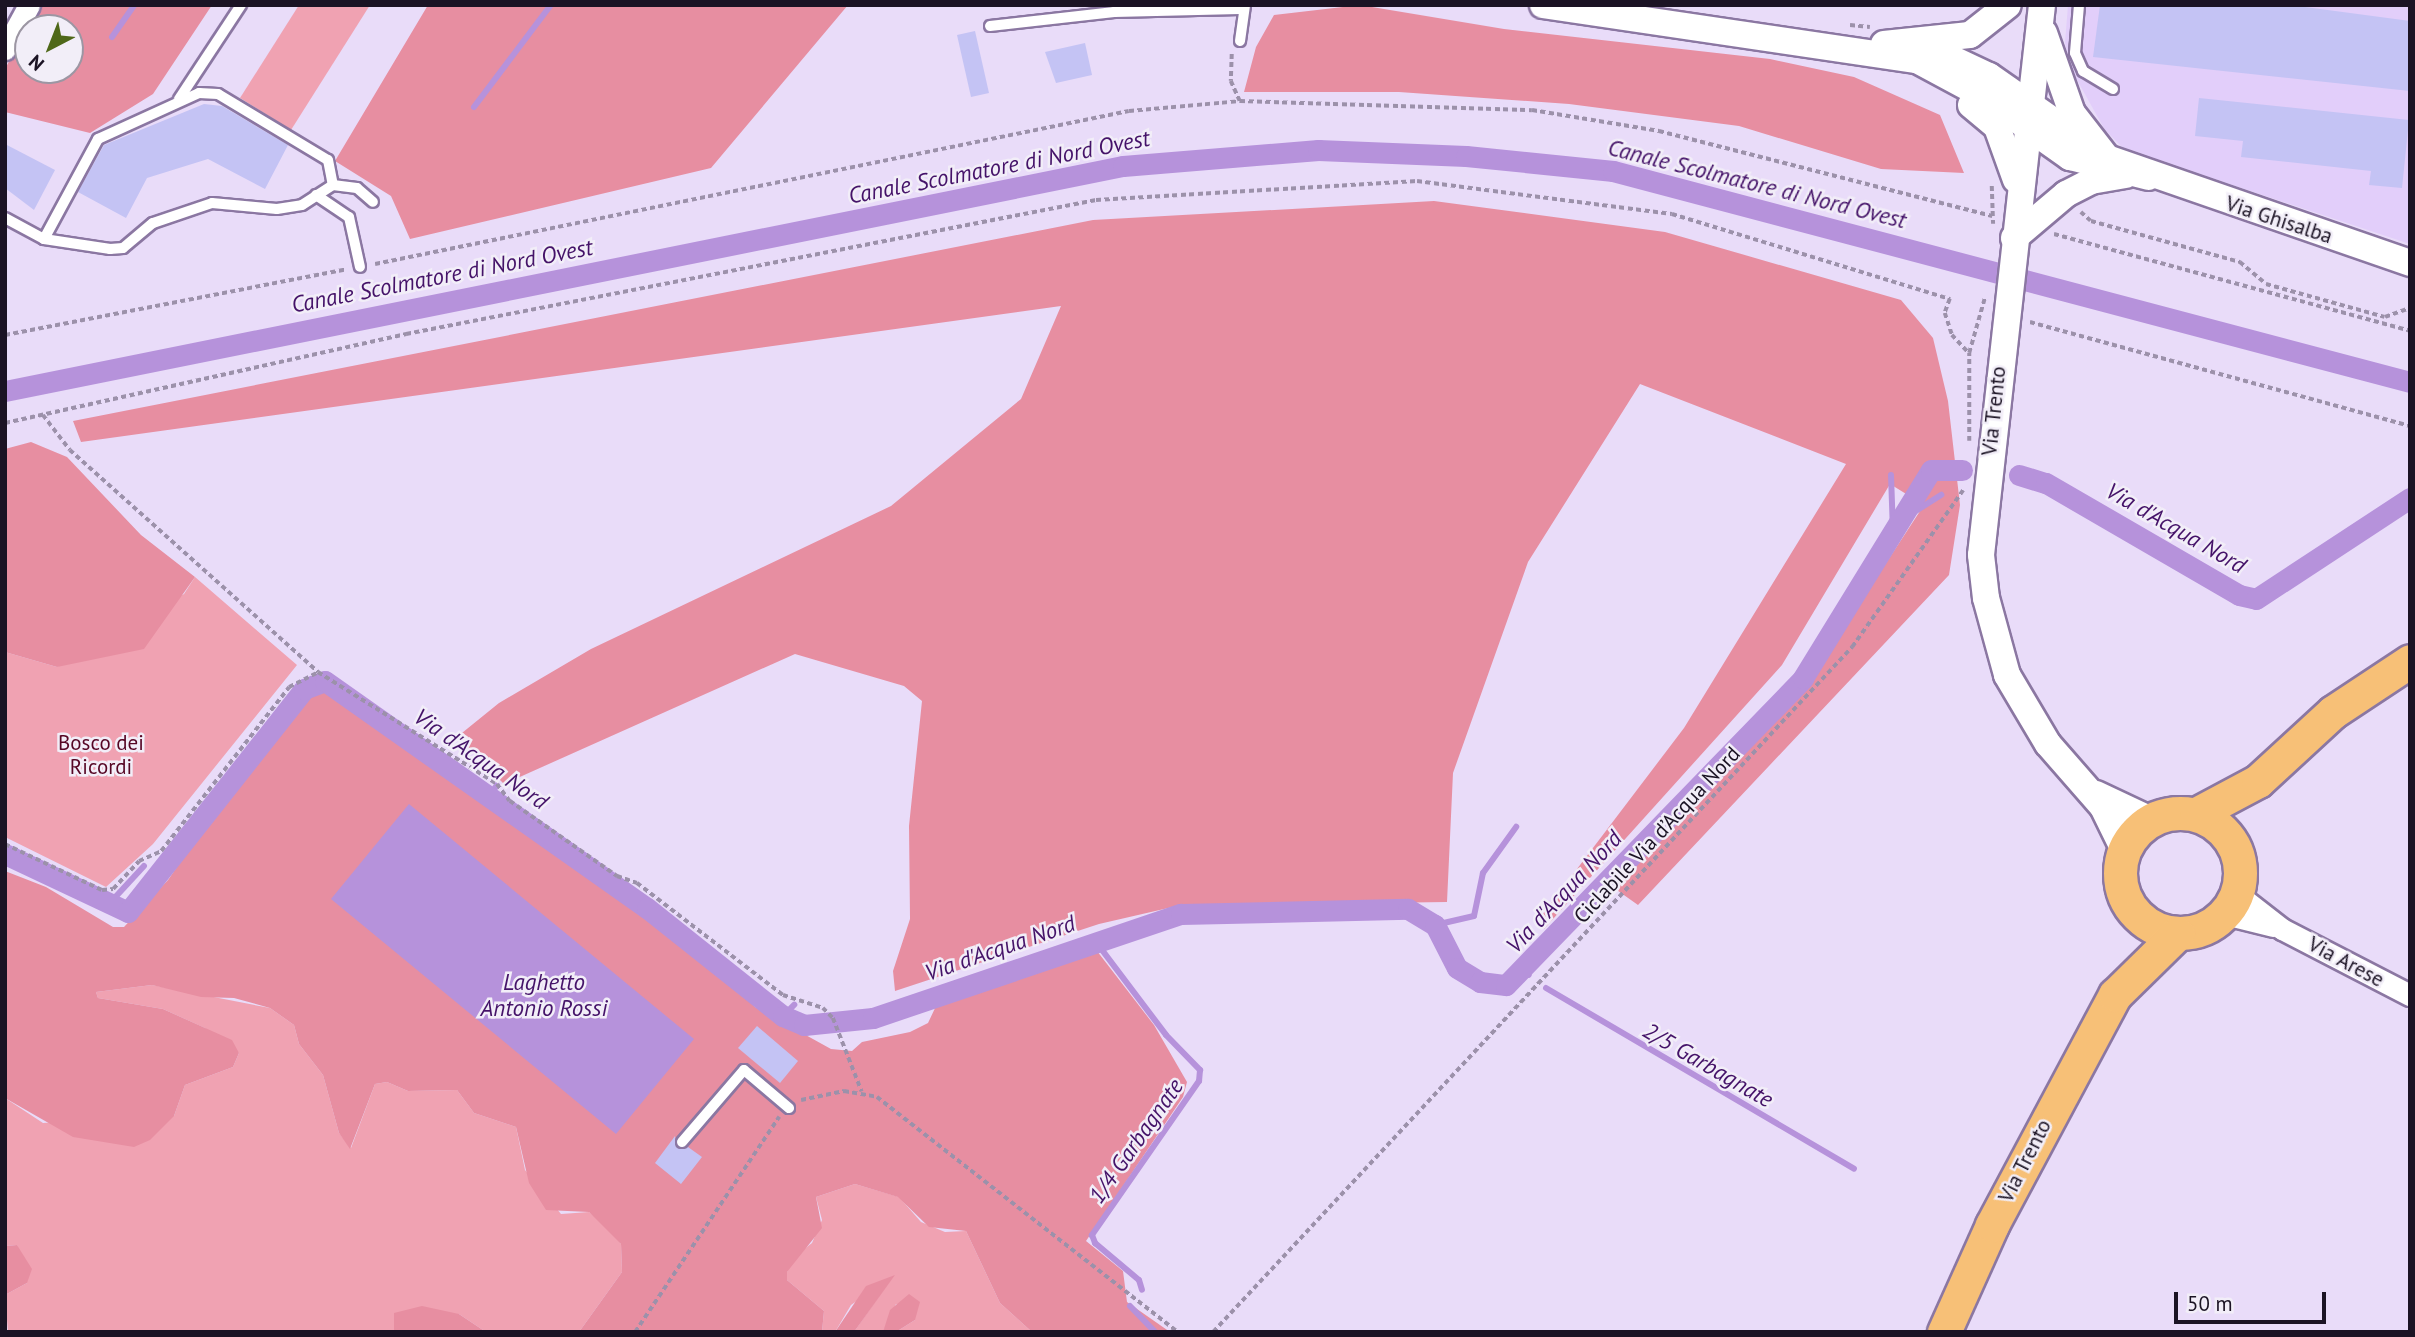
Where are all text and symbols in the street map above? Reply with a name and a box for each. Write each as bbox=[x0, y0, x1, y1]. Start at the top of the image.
north arrow bbox=[14, 14, 84, 84]
text: N bbox=[24, 50, 49, 76]
water label: Canale Scolmatore di Nord Ovest bbox=[846, 124, 1152, 210]
water label: Canale Scolmatore di Nord Ovest bbox=[1605, 134, 1909, 234]
street label: Via Ghisalba bbox=[2222, 191, 2336, 249]
water label: Canale Scolmatore di Nord Ovest bbox=[289, 233, 595, 319]
street label: Via Trento bbox=[1977, 365, 2011, 457]
water label: Via d'Acqua Nord bbox=[2101, 477, 2251, 579]
water label: Via d'Acqua Nord bbox=[409, 703, 553, 815]
park label: Bosco dei Ricordi bbox=[58, 730, 144, 780]
street label: Ciclabile Via d’Acqua Nord bbox=[1568, 741, 1746, 929]
water label: Via d'Acqua Nord bbox=[1500, 825, 1628, 959]
water label: Via d'Acqua Nord bbox=[921, 909, 1079, 987]
street label: Via Arese bbox=[2303, 931, 2389, 993]
water label: Laghetto Antonio Rossi bbox=[481, 968, 607, 1022]
water label: 2/5 Garbagnate bbox=[1638, 1017, 1778, 1113]
water label: 1/4 Garbagnate bbox=[1083, 1073, 1189, 1209]
street label: Via Trento bbox=[1993, 1115, 2057, 1207]
scale bar bbox=[2177, 1278, 2329, 1322]
text: 50 m bbox=[2187, 1290, 2233, 1317]

